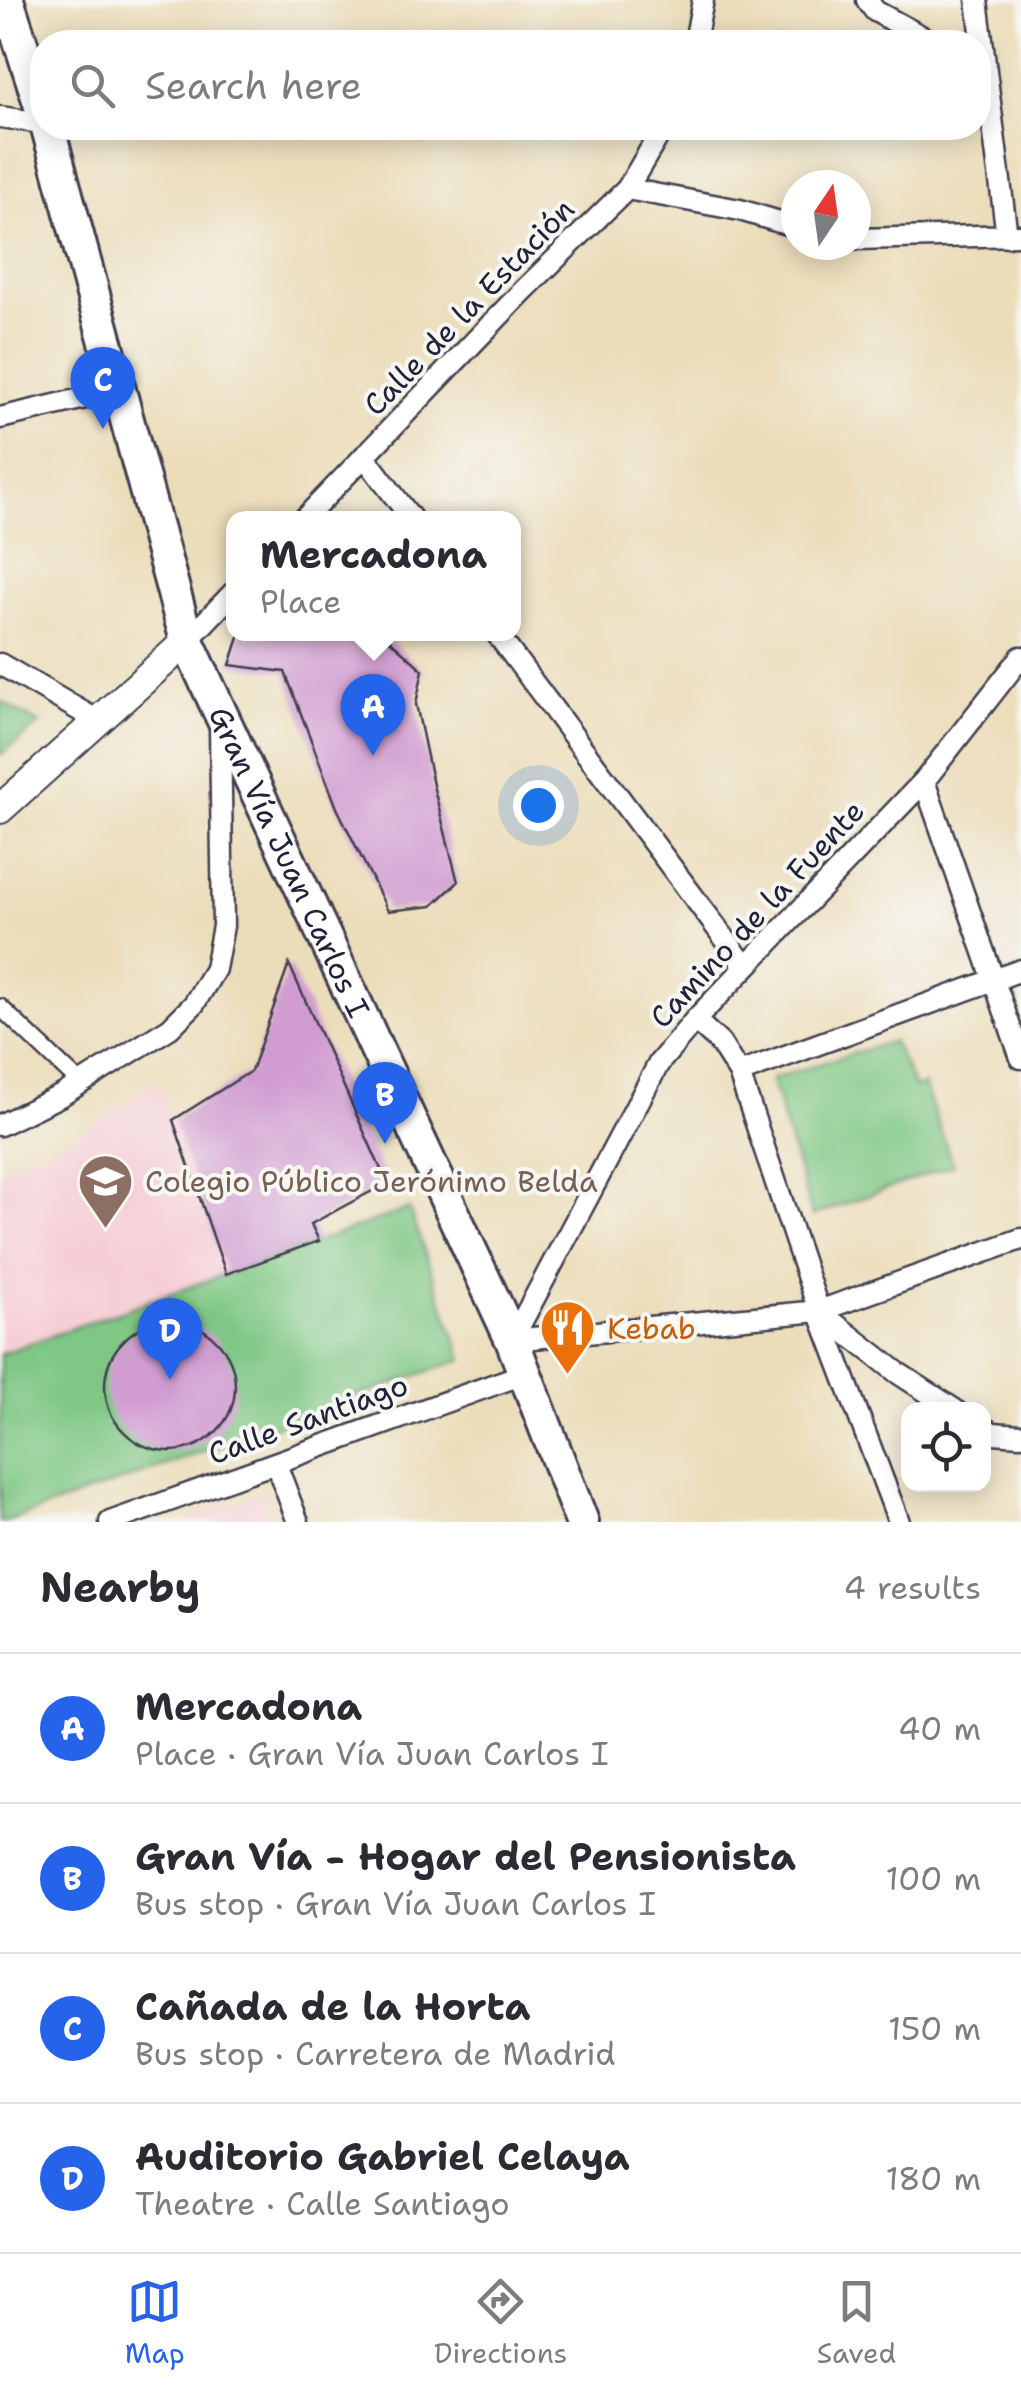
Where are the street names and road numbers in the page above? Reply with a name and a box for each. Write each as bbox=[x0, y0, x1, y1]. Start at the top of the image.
street label: Calle de la Estación bbox=[354, 189, 584, 425]
street label: Gran Vía Juan Carlos I bbox=[200, 700, 380, 1024]
street label: Camino de la Fuente bbox=[641, 791, 873, 1037]
street label: Calle Santiago bbox=[202, 1364, 414, 1474]

